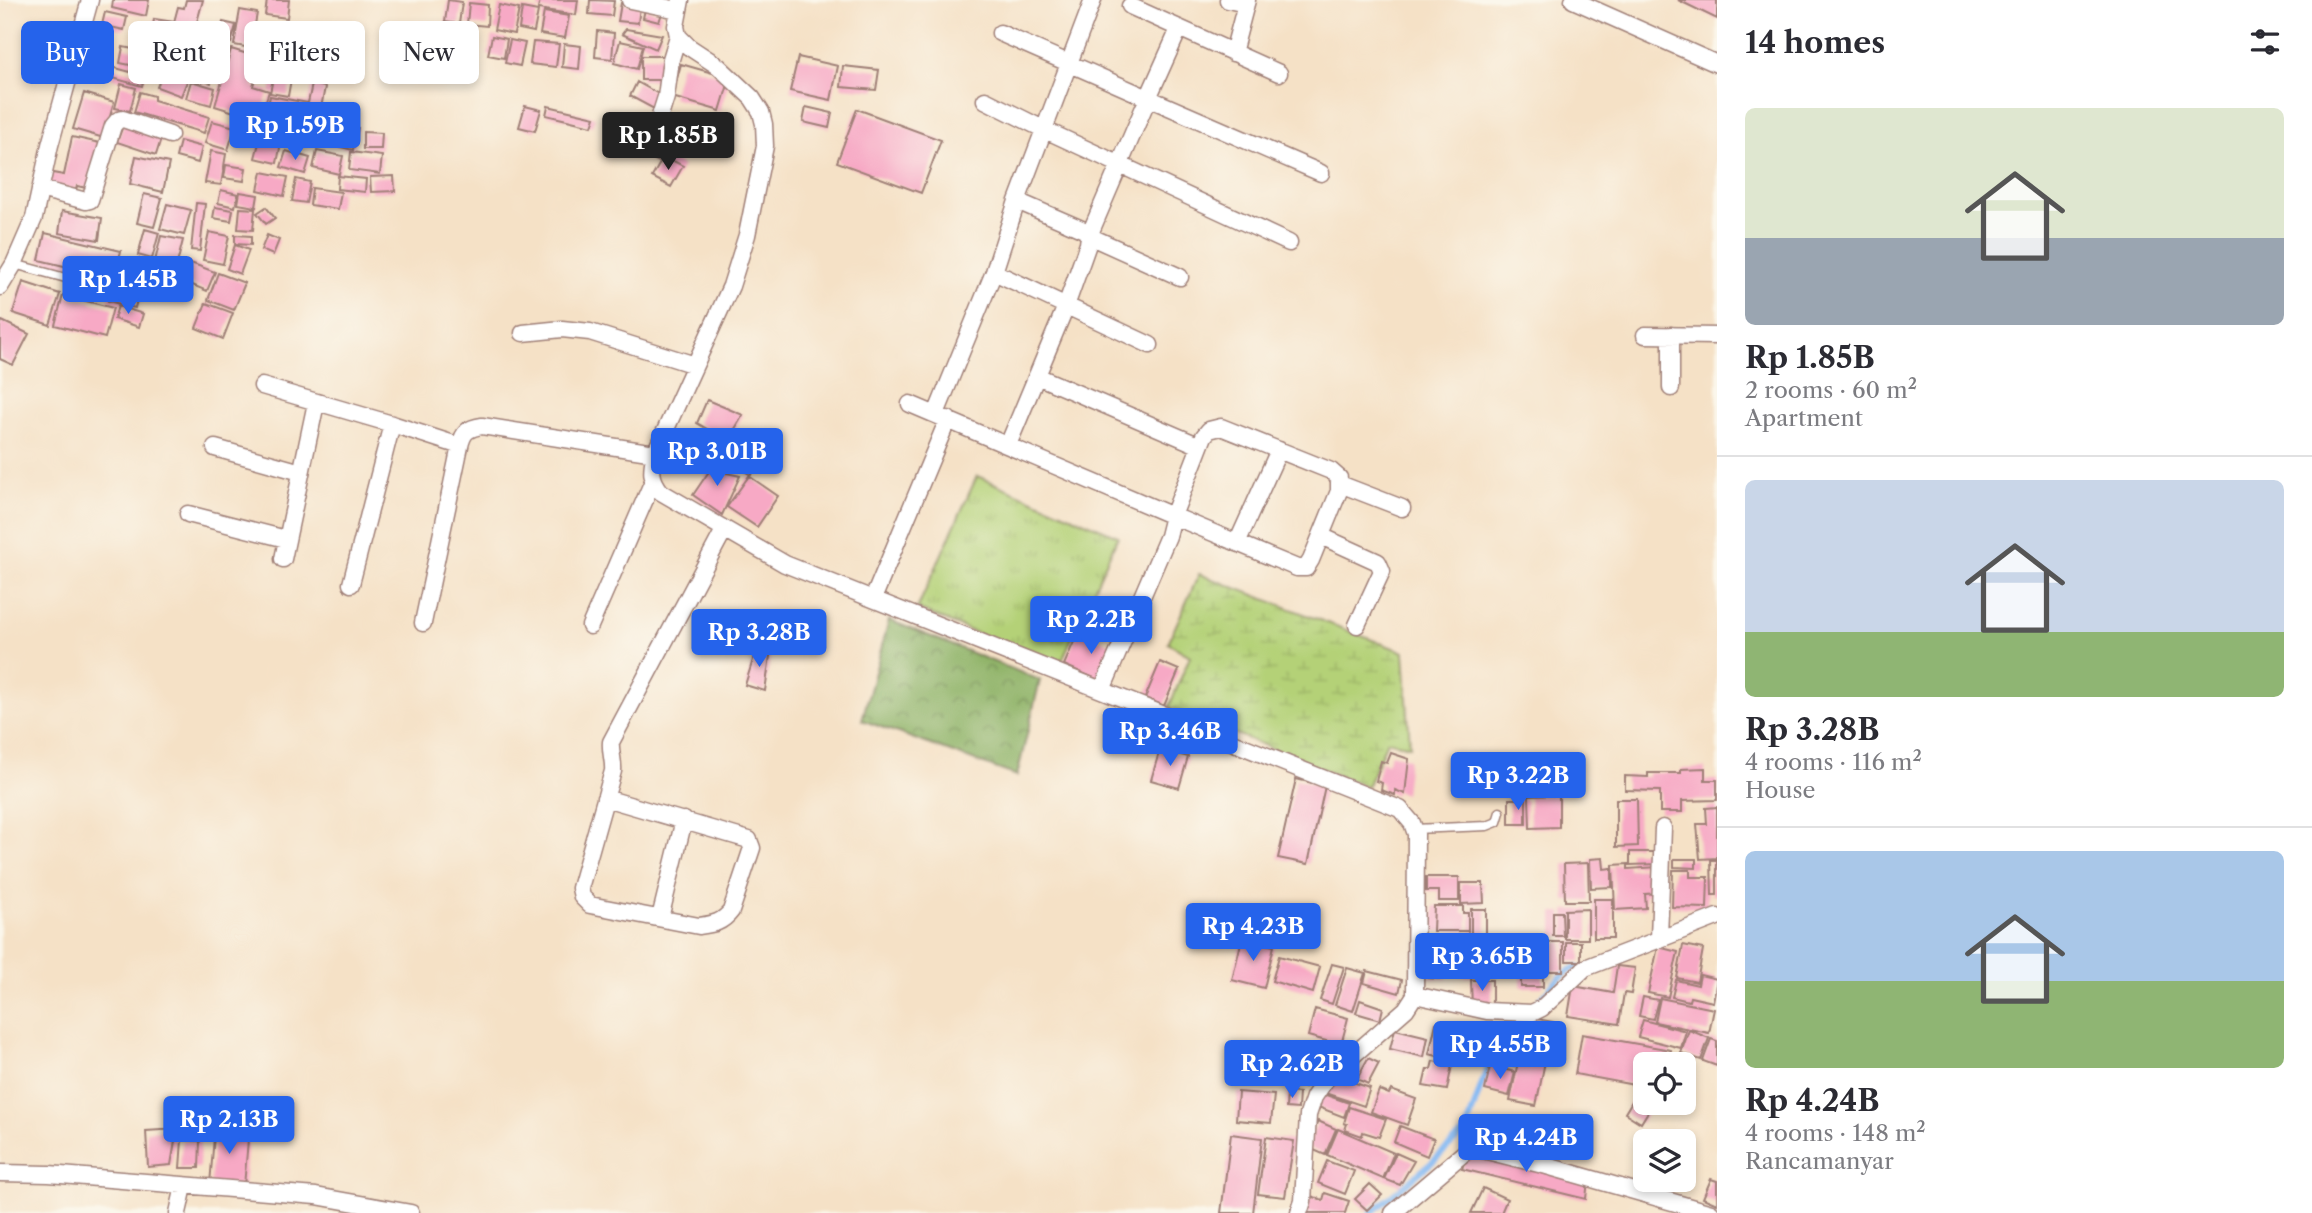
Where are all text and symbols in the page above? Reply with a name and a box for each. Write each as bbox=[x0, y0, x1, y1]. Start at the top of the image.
chip: Buy bbox=[21, 21, 114, 84]
chip: Rent bbox=[128, 21, 230, 84]
chip: Filters bbox=[244, 21, 365, 84]
chip: New bbox=[379, 21, 479, 84]
icon: filters bbox=[2246, 23, 2284, 61]
text: 14 homes bbox=[1745, 24, 1885, 61]
pin: Rp 1.59B bbox=[223, 102, 367, 162]
text: Rp 1.59B bbox=[245, 111, 345, 139]
pin: Rp 1.85B bbox=[596, 113, 740, 172]
text: Rp 1.85B bbox=[618, 121, 718, 149]
icon: home bbox=[1952, 153, 2078, 279]
pin: Rp 1.45B bbox=[56, 256, 200, 316]
text: Rp 1.45B bbox=[78, 265, 178, 293]
text: Rp 1.85B bbox=[1745, 339, 1875, 376]
text: 2 rooms · 60 m² bbox=[1745, 376, 1917, 404]
text: Apartment bbox=[1745, 404, 1863, 432]
pin: Rp 3.01B bbox=[645, 428, 789, 488]
text: Rp 3.01B bbox=[667, 437, 767, 465]
icon: home bbox=[1952, 525, 2078, 651]
pin: Rp 2.2B bbox=[1026, 596, 1156, 656]
text: Rp 2.2B bbox=[1046, 605, 1136, 633]
pin: Rp 3.28B bbox=[687, 610, 831, 669]
text: Rp 3.28B bbox=[707, 618, 811, 646]
pin: Rp 3.46B bbox=[1098, 708, 1242, 768]
text: Rp 3.28B bbox=[1745, 711, 1879, 748]
text: Rp 3.46B bbox=[1119, 717, 1221, 745]
text: 4 rooms · 116 m² bbox=[1745, 748, 1922, 776]
pin: Rp 3.22B bbox=[1446, 752, 1590, 812]
text: Rp 3.22B bbox=[1467, 761, 1569, 789]
text: House bbox=[1745, 776, 1815, 804]
icon: home bbox=[1952, 896, 2078, 1022]
pin: Rp 4.23B bbox=[1181, 904, 1325, 963]
text: Rp 4.23B bbox=[1202, 912, 1304, 940]
pin: Rp 3.65B bbox=[1410, 934, 1554, 993]
text: Rp 3.65B bbox=[1431, 942, 1533, 970]
pin: Rp 4.55B bbox=[1428, 1021, 1572, 1081]
text: Rp 4.55B bbox=[1449, 1030, 1551, 1058]
pin: Rp 2.62B bbox=[1220, 1040, 1364, 1100]
text: Rp 2.62B bbox=[1240, 1049, 1344, 1077]
map controls bbox=[1633, 1052, 1696, 1192]
button: locate bbox=[1633, 1052, 1696, 1115]
text: Rp 4.24B bbox=[1745, 1082, 1880, 1119]
pin: Rp 2.13B bbox=[157, 1096, 301, 1156]
text: Rp 2.13B bbox=[179, 1105, 279, 1133]
pin: Rp 4.24B bbox=[1454, 1114, 1598, 1174]
text: 4 rooms · 148 m² bbox=[1745, 1119, 1926, 1147]
text: Rp 4.24B bbox=[1474, 1123, 1578, 1151]
button: layers bbox=[1633, 1129, 1696, 1192]
text: Rancamanyar bbox=[1745, 1147, 1894, 1175]

